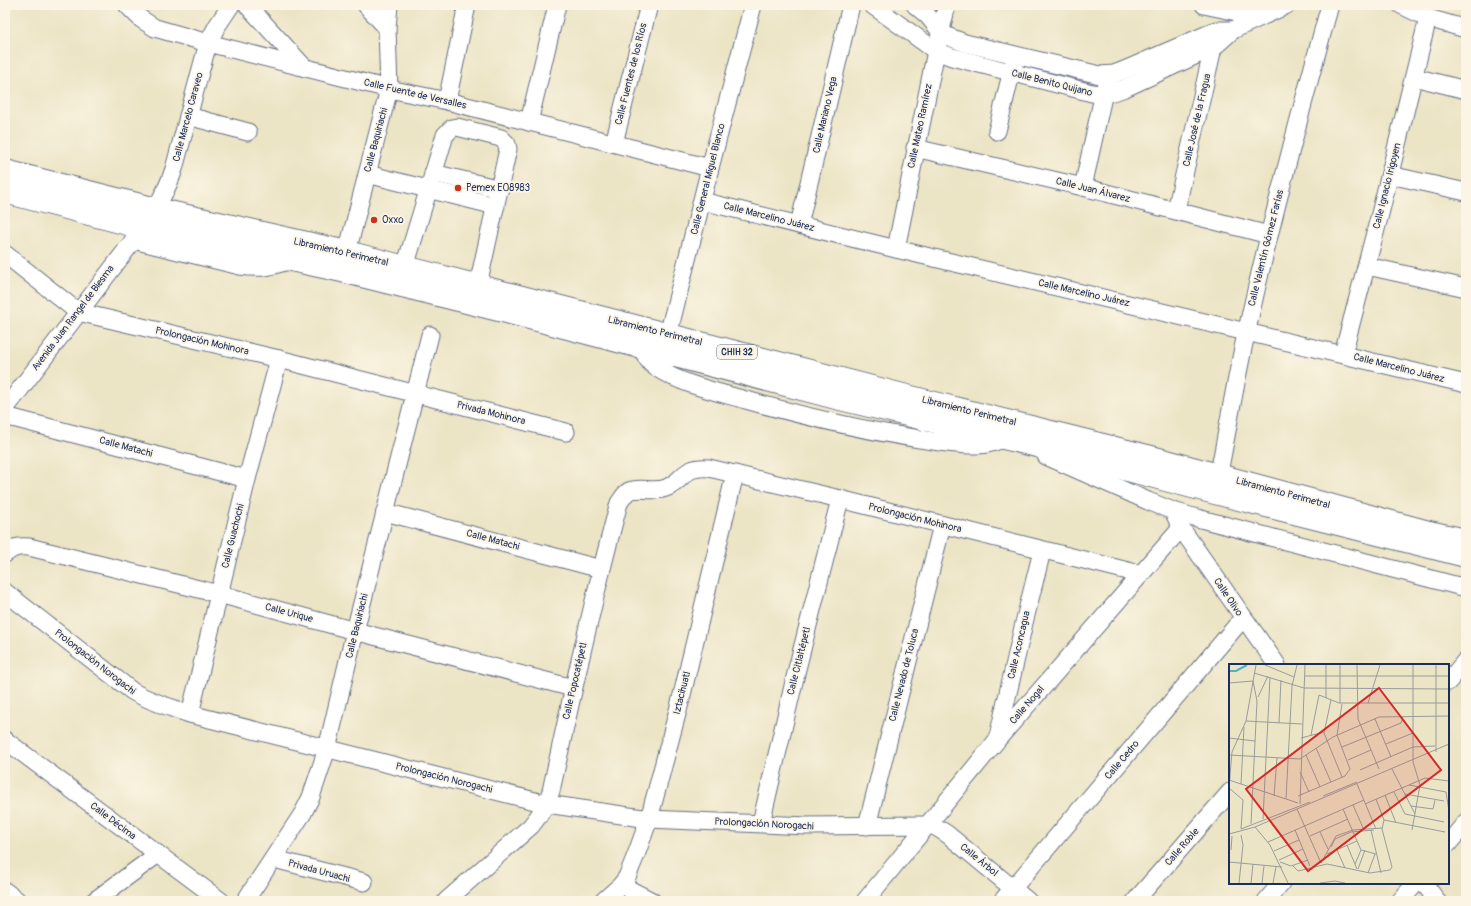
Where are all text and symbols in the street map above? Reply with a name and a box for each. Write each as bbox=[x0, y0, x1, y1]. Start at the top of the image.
street label: Calle Fuentes de los Ríos bbox=[613, 21, 650, 126]
street label: Calle Benito Quijano bbox=[1010, 67, 1094, 99]
street label: Calle Marcelo Caraveo bbox=[170, 70, 206, 163]
street label: Calle José de la Fragua bbox=[1180, 72, 1214, 168]
street label: Calle Mariano Vega bbox=[810, 75, 840, 154]
street label: Calle Fuente de Versalles bbox=[362, 76, 468, 112]
street label: Calle Mateo Ramírez bbox=[905, 83, 935, 169]
street label: Calle Baquiriachi bbox=[362, 106, 390, 173]
street label: Calle General Miguel Blanco bbox=[688, 121, 728, 236]
street label: Calle Ignacio Irigoyen bbox=[1370, 141, 1404, 230]
street label: Calle Juan Álvarez bbox=[1054, 174, 1132, 205]
place label: Pemex E08983 bbox=[466, 182, 531, 194]
marker: Pemex E08983 bbox=[453, 183, 463, 193]
street label: Calle Valentín Gómez Farías bbox=[1246, 188, 1286, 307]
street label: Calle Marcelino Juárez bbox=[722, 200, 816, 234]
place label: Oxxo bbox=[382, 214, 404, 226]
marker: Oxxo bbox=[369, 215, 379, 225]
street label: Libramiento Perimetral bbox=[292, 235, 390, 269]
street label: Avenida Juan Rangel de Biesma bbox=[29, 263, 117, 373]
street label: Calle Marcelino Juárez bbox=[1037, 277, 1131, 309]
street label: Libramiento Perimetral bbox=[606, 313, 704, 349]
street label: Prolongación Mohinora bbox=[154, 324, 250, 358]
road number: CHIH 32 bbox=[717, 345, 757, 359]
street label: Calle Marcelino Juárez bbox=[1352, 351, 1446, 385]
street label: Libramiento Perimetral bbox=[920, 393, 1018, 429]
street label: Privada Mohinora bbox=[455, 399, 527, 427]
street label: Calle Matachi bbox=[98, 434, 154, 460]
street label: Libramiento Perimetral bbox=[1235, 475, 1331, 511]
street label: Prolongación Mohinora bbox=[867, 501, 963, 535]
street label: Calle Guachochi bbox=[219, 502, 247, 569]
street label: Calle Matachi bbox=[465, 527, 521, 553]
street label: Calle Olivo bbox=[1211, 576, 1245, 619]
street label: Calle Baquiriachi bbox=[343, 592, 371, 660]
street label: Calle Urique bbox=[264, 601, 314, 625]
street label: Calle Aconcagua bbox=[1005, 609, 1033, 680]
street label: Calle Citlaltépetl bbox=[785, 626, 813, 696]
street label: Prolongación Norogachi bbox=[52, 627, 138, 697]
street label: Calle Nevado de Toluca bbox=[887, 627, 921, 723]
street label: Calle Popocatépetl bbox=[560, 641, 590, 721]
inset map bbox=[1229, 664, 1449, 884]
street label: Iztacihuatl bbox=[671, 670, 693, 716]
street label: Calle Nogal bbox=[1007, 683, 1047, 727]
street label: Calle Cedro bbox=[1102, 737, 1142, 782]
street label: Prolongación Norogachi bbox=[394, 760, 494, 796]
street label: Calle Décima bbox=[88, 800, 139, 842]
street label: Prolongación Norogachi bbox=[714, 815, 814, 833]
street label: Calle Roble bbox=[1162, 826, 1202, 868]
street label: Calle Árbol bbox=[957, 840, 1001, 879]
street label: Privada Uruachi bbox=[287, 857, 351, 885]

